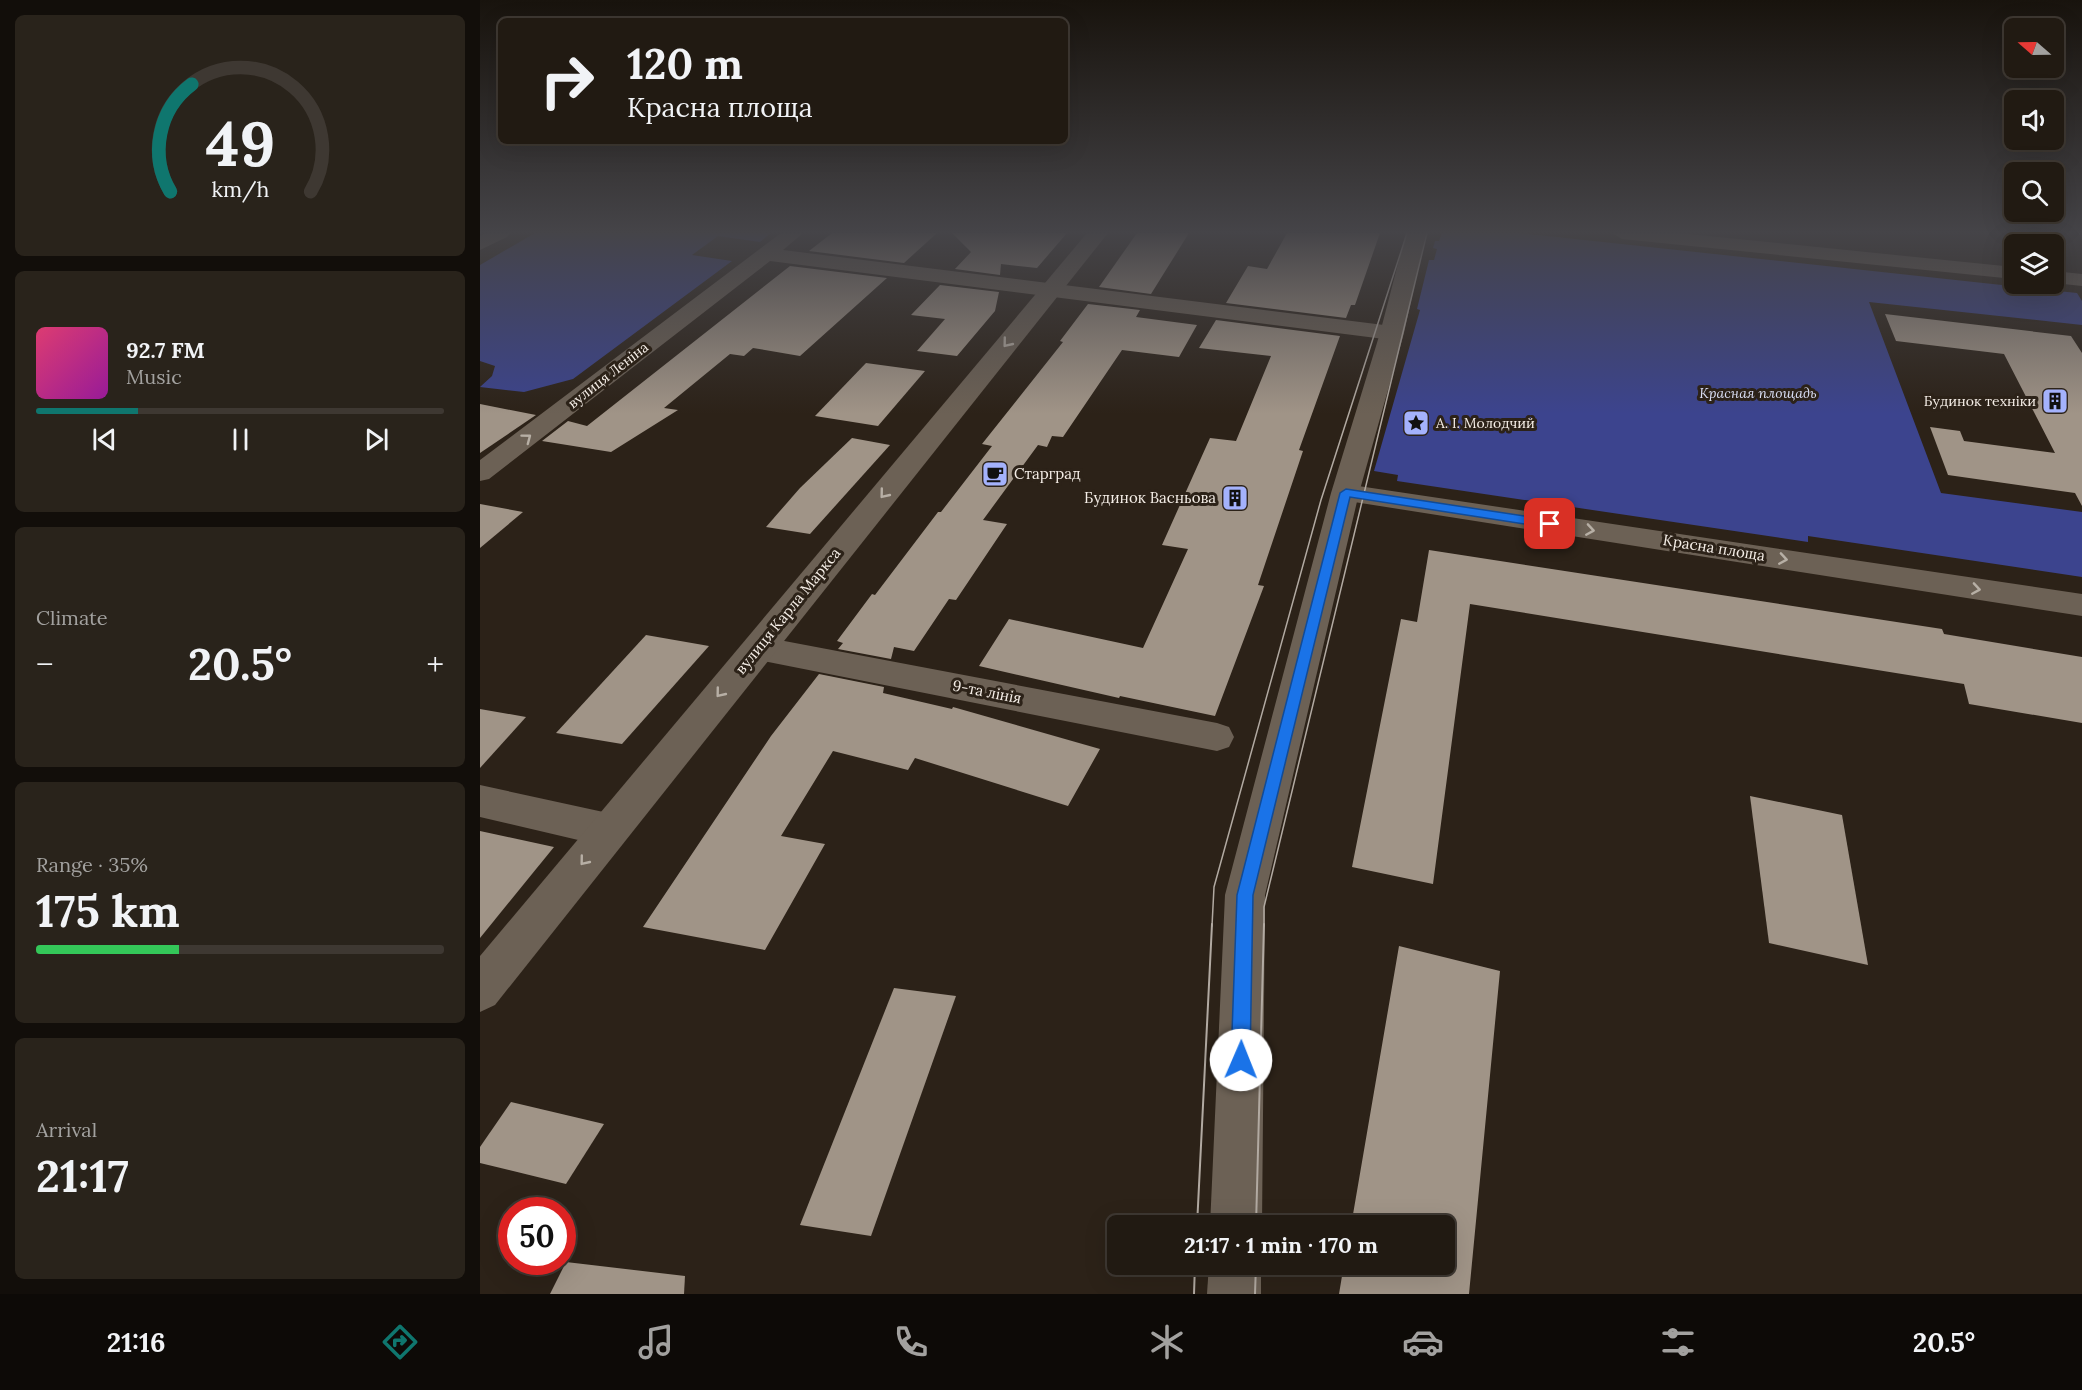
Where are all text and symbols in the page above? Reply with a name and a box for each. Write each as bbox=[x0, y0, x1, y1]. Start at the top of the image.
north arrow bbox=[2004, 18, 2064, 78]
map controls bbox=[2004, 18, 2064, 294]
text: 120 m bbox=[627, 37, 743, 91]
icon: right bbox=[528, 42, 606, 120]
text: Красна площа bbox=[627, 90, 813, 124]
button: sound bbox=[2004, 90, 2064, 150]
text: 49 bbox=[205, 104, 275, 184]
button: search bbox=[2004, 162, 2064, 222]
text: km/h bbox=[211, 176, 269, 204]
button: layers bbox=[2004, 234, 2064, 294]
text: 92.7 FM bbox=[126, 336, 205, 364]
one-way arrow bbox=[1003, 336, 1014, 347]
street label: вулиця Леніна bbox=[564, 338, 652, 412]
text: Music bbox=[126, 364, 182, 389]
park label: Красная площадь bbox=[1699, 384, 1817, 402]
building icon: Будинок техніки bbox=[2040, 386, 2070, 416]
place label: Будинок техніки bbox=[1924, 392, 2036, 410]
place icon: А. І. Молодчий bbox=[1401, 408, 1431, 438]
place label: А. І. Молодчий bbox=[1435, 414, 1535, 432]
icon: previous bbox=[88, 423, 121, 456]
icon: pause bbox=[224, 423, 257, 456]
icon: next bbox=[360, 423, 393, 456]
one-way arrow bbox=[520, 434, 531, 445]
cafe icon: Старград bbox=[980, 459, 1010, 489]
place label: Старград bbox=[1014, 464, 1081, 483]
building icon: Будинок Васньова bbox=[1220, 483, 1250, 513]
one-way arrow bbox=[880, 487, 891, 498]
place label: Будинок Васньова bbox=[1084, 488, 1216, 507]
pin bbox=[1524, 498, 1575, 549]
icon: arrive bbox=[1533, 507, 1566, 540]
one-way arrow bbox=[1586, 523, 1595, 535]
street label: Красна площа bbox=[1662, 530, 1767, 565]
street label: вулиця Карла Маркса bbox=[731, 544, 845, 678]
one-way arrow bbox=[1778, 552, 1788, 564]
one-way arrow bbox=[1971, 582, 1980, 594]
text: Climate bbox=[36, 605, 108, 630]
text: 20.5° bbox=[188, 635, 292, 692]
text: − bbox=[36, 643, 54, 685]
text: + bbox=[426, 643, 444, 685]
street label: 9-та лінія bbox=[951, 676, 1023, 708]
one-way arrow bbox=[717, 687, 728, 698]
text: Range · 35% bbox=[36, 852, 148, 877]
one-way arrow bbox=[580, 854, 591, 865]
text: 175 km bbox=[36, 882, 180, 939]
position arrow bbox=[1209, 1028, 1273, 1092]
text: Arrival bbox=[36, 1117, 97, 1142]
text: 21:17 bbox=[36, 1147, 129, 1204]
speed limit sign: 50 bbox=[498, 1197, 576, 1275]
text: 21:17 · 1 min · 170 m bbox=[1184, 1231, 1378, 1259]
icon: directions bbox=[379, 1321, 421, 1363]
icon: music bbox=[635, 1321, 677, 1363]
icon: phone bbox=[890, 1321, 932, 1363]
icon: climate bbox=[1146, 1321, 1188, 1363]
icon: car bbox=[1402, 1321, 1444, 1363]
icon: filters bbox=[1657, 1321, 1699, 1363]
text: 21:16 bbox=[107, 1325, 165, 1359]
text: 20.5° bbox=[1913, 1325, 1975, 1359]

